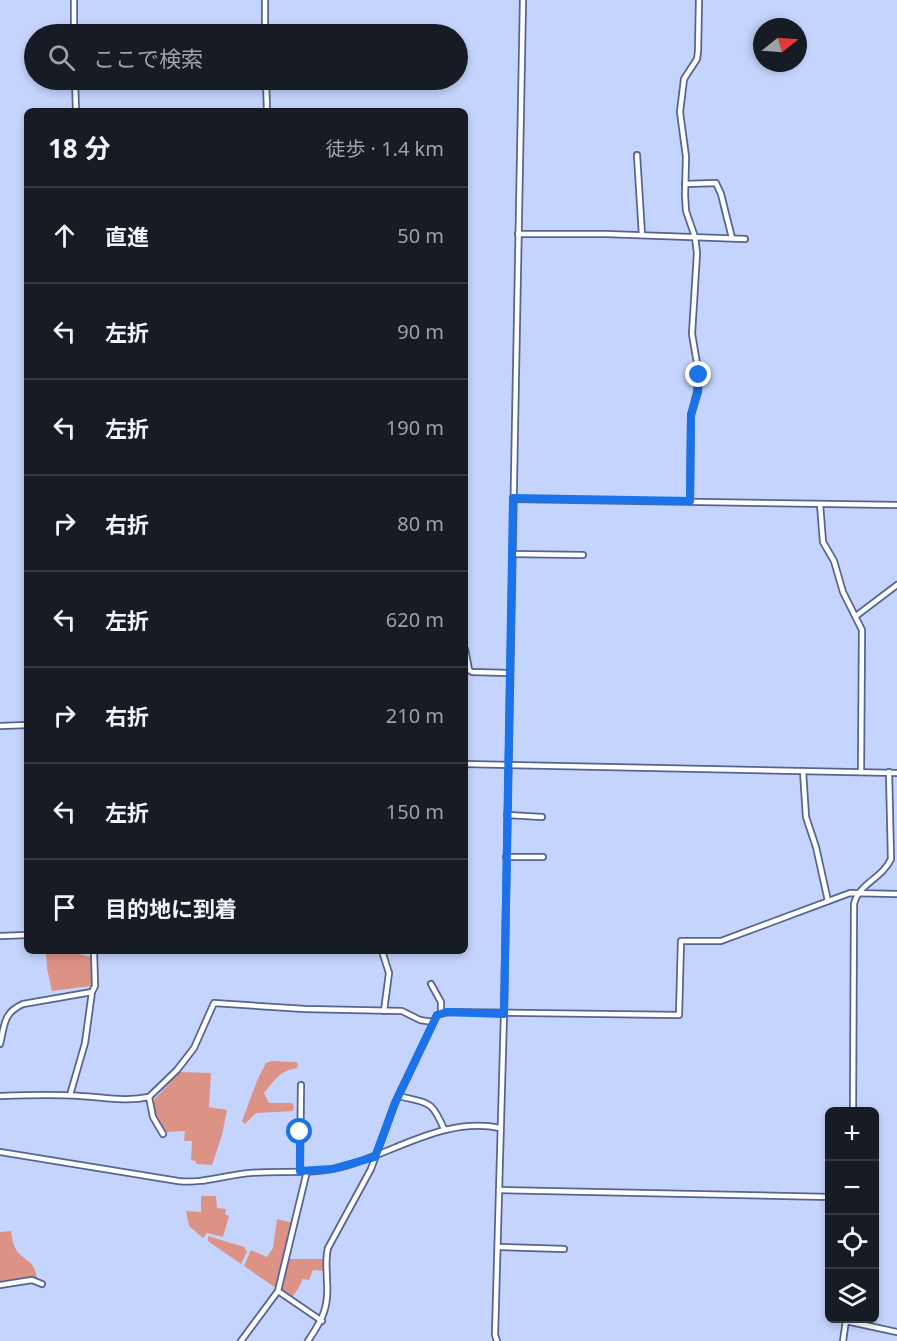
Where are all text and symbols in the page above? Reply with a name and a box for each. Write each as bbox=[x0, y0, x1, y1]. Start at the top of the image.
north arrow bbox=[753, 18, 807, 72]
search box bbox=[24, 24, 468, 90]
icon: search bbox=[45, 41, 78, 74]
text: ここで検索 bbox=[93, 43, 203, 73]
text: 18 分 bbox=[48, 130, 111, 166]
text: 徒歩 · 1.4 km bbox=[325, 135, 444, 162]
icon: ahead bbox=[48, 219, 81, 252]
text: 直進 bbox=[105, 221, 149, 251]
text: 50 m bbox=[397, 222, 444, 249]
icon: left bbox=[48, 315, 81, 348]
text: 左折 bbox=[105, 317, 149, 347]
text: 90 m bbox=[397, 318, 444, 345]
route end bbox=[685, 361, 711, 387]
icon: left bbox=[48, 411, 81, 444]
text: 左折 bbox=[105, 413, 149, 443]
text: 190 m bbox=[386, 414, 444, 441]
icon: right bbox=[48, 507, 81, 540]
text: 右折 bbox=[105, 509, 149, 539]
text: 80 m bbox=[397, 510, 444, 537]
icon: left bbox=[48, 603, 81, 636]
text: 左折 bbox=[105, 605, 149, 635]
text: 620 m bbox=[386, 606, 444, 633]
icon: right bbox=[48, 699, 81, 732]
text: 右折 bbox=[105, 701, 149, 731]
text: 210 m bbox=[386, 702, 444, 729]
icon: left bbox=[48, 795, 81, 828]
text: 左折 bbox=[105, 797, 149, 827]
text: 150 m bbox=[386, 798, 444, 825]
icon: arrive bbox=[48, 891, 81, 924]
text: 目的地に到着 bbox=[105, 893, 237, 923]
map controls bbox=[825, 1107, 879, 1323]
button: + bbox=[825, 1107, 879, 1161]
route start bbox=[286, 1118, 312, 1144]
button: − bbox=[825, 1161, 879, 1215]
button: locate bbox=[825, 1215, 879, 1269]
button: layers bbox=[825, 1269, 879, 1323]

